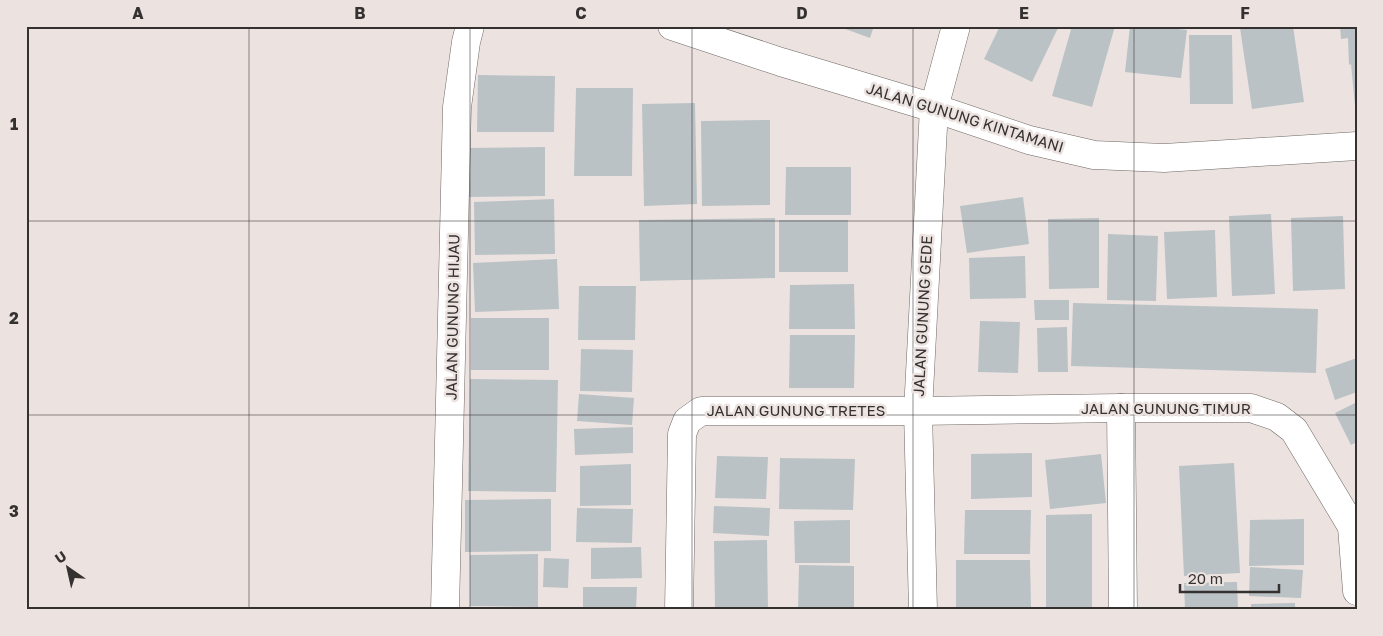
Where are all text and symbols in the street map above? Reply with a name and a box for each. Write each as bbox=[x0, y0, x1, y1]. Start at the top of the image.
text: A bbox=[132, 3, 144, 23]
text: B bbox=[354, 3, 366, 23]
text: C bbox=[575, 3, 587, 23]
text: D bbox=[796, 3, 808, 23]
text: E bbox=[1019, 3, 1029, 23]
text: F bbox=[1240, 3, 1250, 23]
street label: JALAN GUNUNG KINTAMANI bbox=[864, 78, 1066, 156]
text: 1 bbox=[10, 114, 18, 134]
street label: JALAN GUNUNG HIJAU bbox=[442, 234, 462, 400]
street label: JALAN GUNUNG GEDE bbox=[909, 235, 935, 397]
text: 2 bbox=[9, 308, 19, 328]
street label: JALAN GUNUNG TIMUR bbox=[1081, 399, 1251, 417]
street label: JALAN GUNUNG TRETES bbox=[707, 401, 885, 419]
text: 3 bbox=[9, 501, 19, 521]
north arrow bbox=[42, 544, 92, 594]
text: U bbox=[51, 547, 69, 567]
scale bar bbox=[1180, 561, 1279, 593]
text: 20 m bbox=[1188, 569, 1223, 587]

